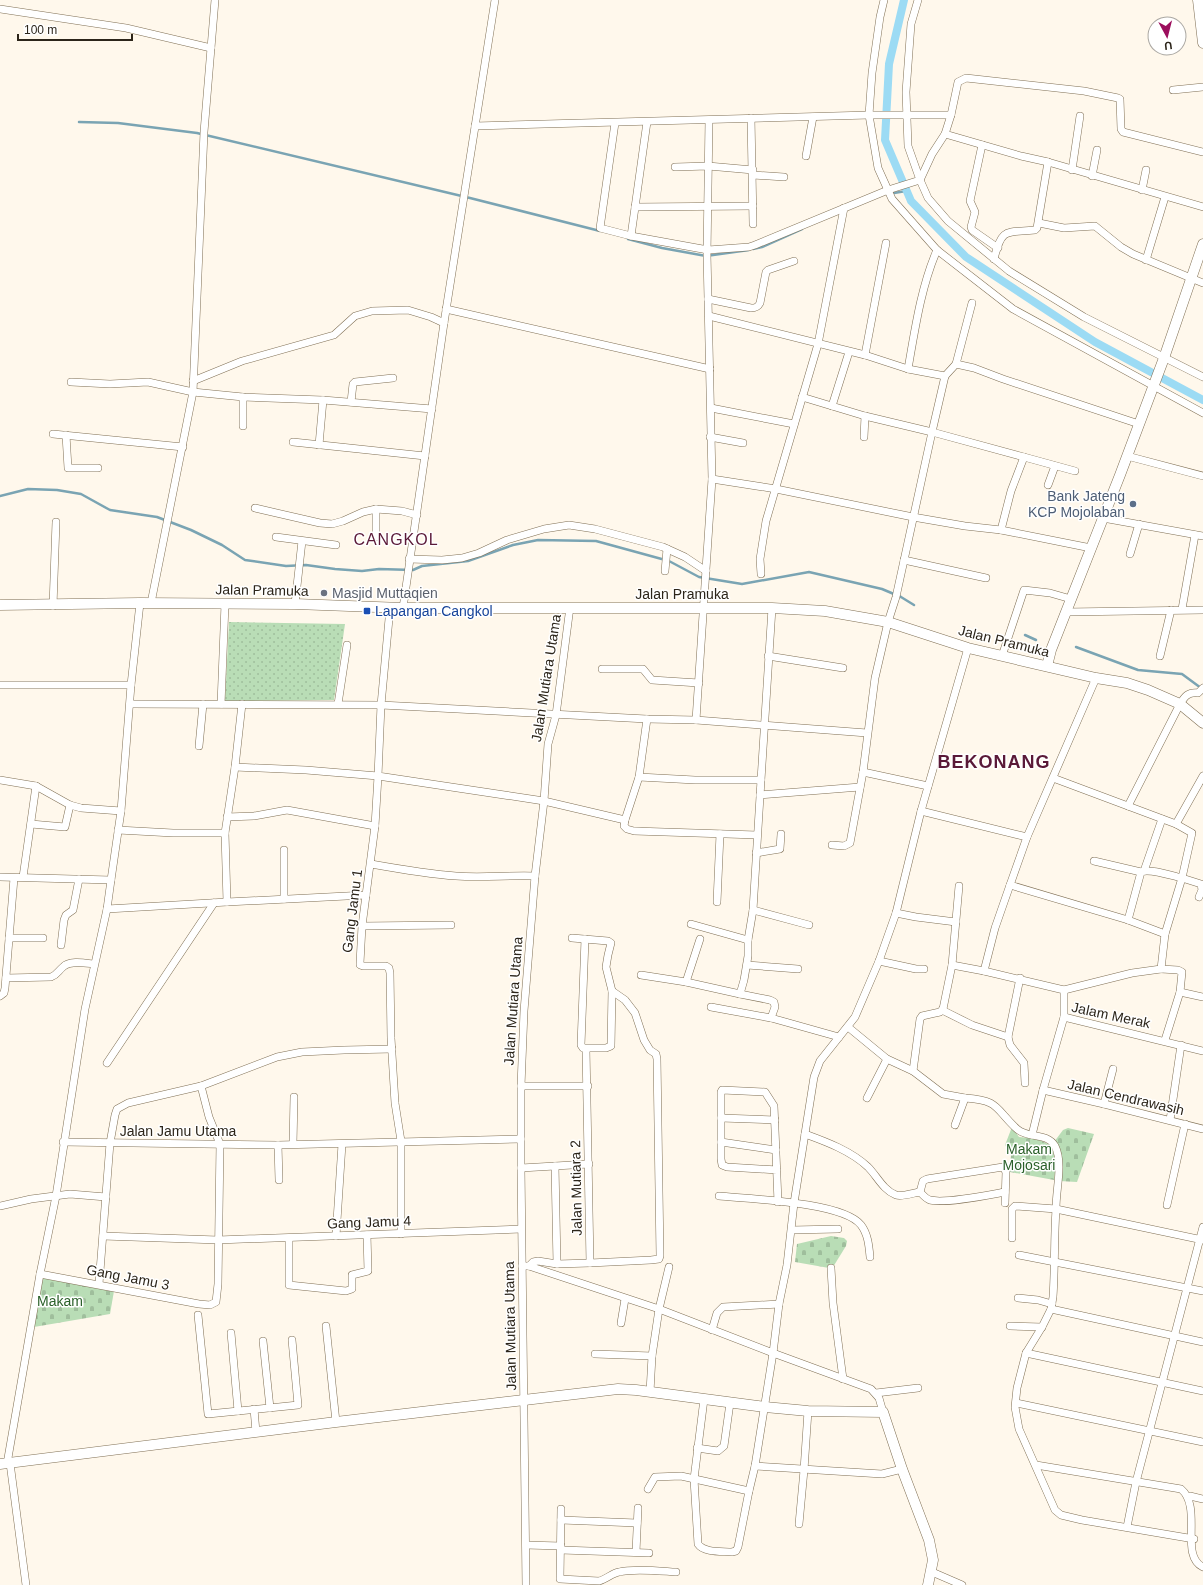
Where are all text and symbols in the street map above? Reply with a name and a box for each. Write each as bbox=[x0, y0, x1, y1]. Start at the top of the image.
scale bar bbox=[18, 16, 132, 42]
north arrow bbox=[1147, 16, 1187, 56]
text: 100 m bbox=[24, 23, 57, 37]
text: U bbox=[1163, 39, 1173, 52]
place label: Bank Jateng KCP Mojolaban bbox=[1028, 488, 1125, 520]
marker: Bank Jateng KCP Mojolaban bbox=[1128, 499, 1138, 509]
district label: CANGKOL bbox=[353, 531, 439, 548]
street label: Jalan Pramuka bbox=[215, 581, 309, 599]
place label: Masjid Muttaqien bbox=[332, 585, 438, 601]
street label: Jalan Pramuka bbox=[635, 586, 729, 602]
marker: Masjid Muttaqien bbox=[319, 588, 329, 598]
place label: Lapangan Cangkol bbox=[375, 603, 493, 619]
marker: Lapangan Cangkol bbox=[362, 606, 372, 616]
street label: Jalan Mutiara Utama bbox=[528, 613, 564, 743]
street label: Jalan Pramuka bbox=[957, 622, 1051, 660]
district label: BEKONANG bbox=[937, 752, 1051, 772]
street label: Gang Jamu 1 bbox=[339, 868, 365, 954]
street label: Jalan Mutiara Utama bbox=[501, 936, 526, 1066]
street label: Jalam Merak bbox=[1070, 999, 1153, 1031]
street label: Jalan Cendrawasih bbox=[1066, 1076, 1186, 1118]
street label: Jalan Jamu Utama bbox=[120, 1123, 237, 1139]
street label: Jalan Mutiara 2 bbox=[567, 1140, 585, 1236]
park label: Makam Mojosari bbox=[1003, 1141, 1055, 1173]
street label: Gang Jamu 4 bbox=[327, 1213, 411, 1231]
street label: Gang Jamu 3 bbox=[85, 1261, 171, 1293]
street label: Jalan Mutiara Utama bbox=[501, 1261, 519, 1391]
park label: Makam bbox=[37, 1293, 83, 1309]

